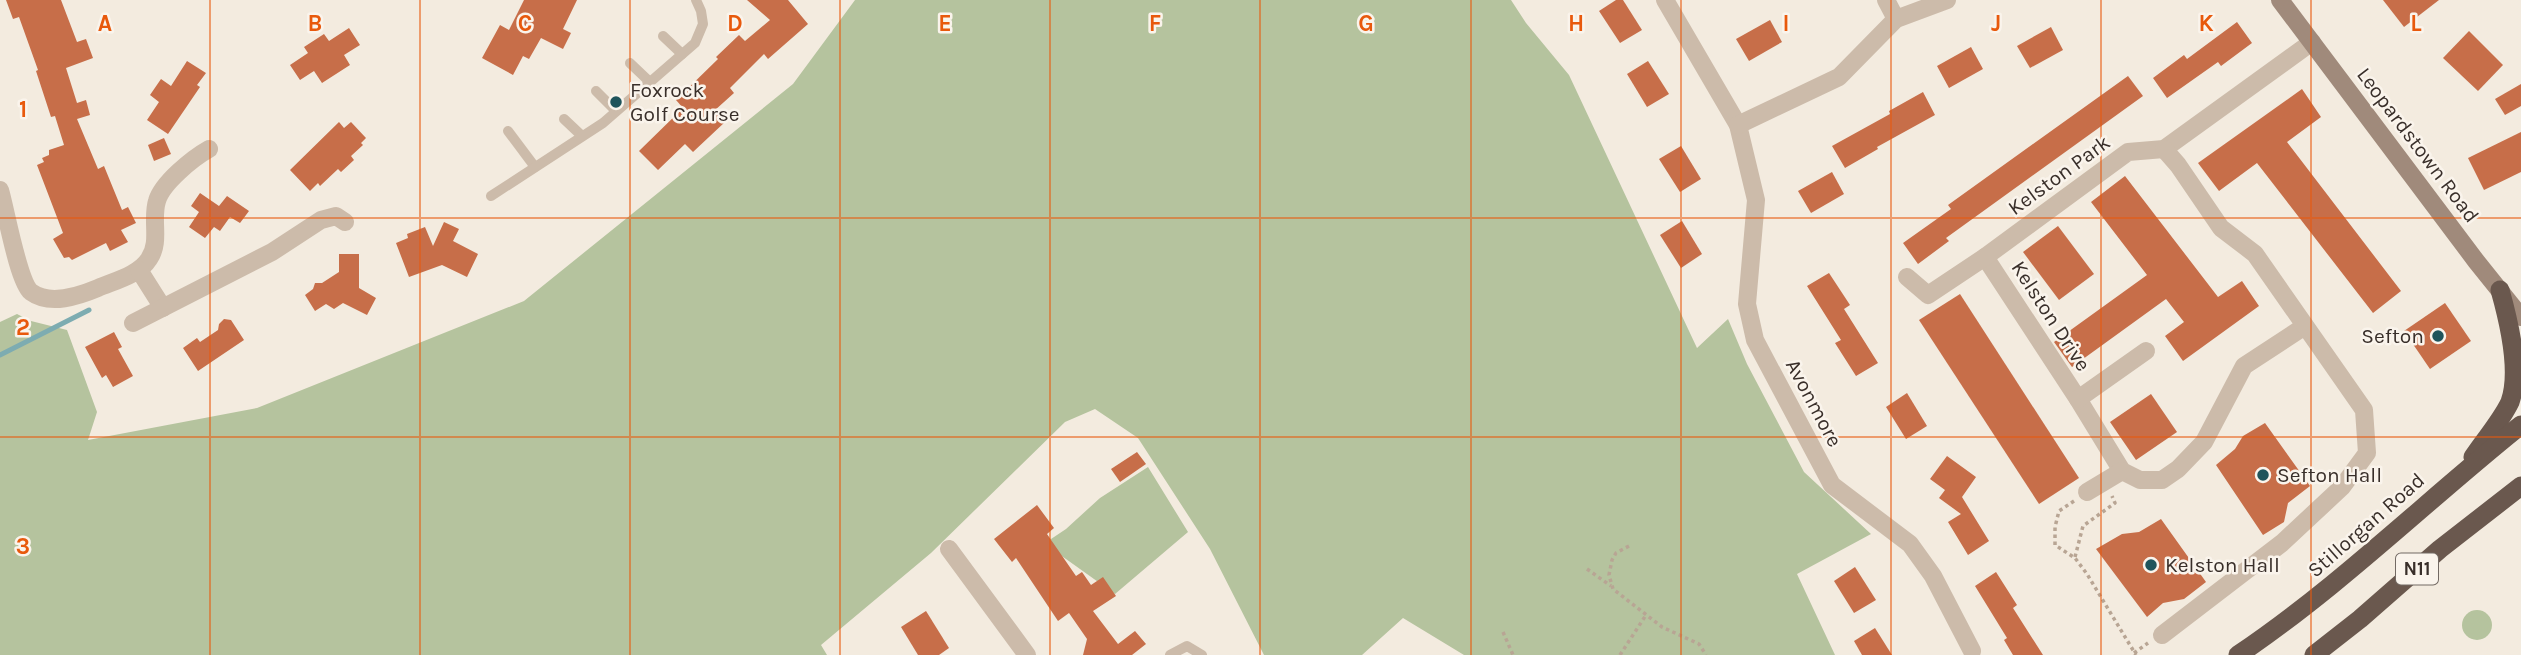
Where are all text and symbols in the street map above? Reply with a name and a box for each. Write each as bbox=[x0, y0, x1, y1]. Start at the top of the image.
text: A bbox=[98, 10, 112, 37]
text: B bbox=[308, 10, 322, 37]
text: C bbox=[518, 10, 532, 37]
text: D bbox=[727, 10, 743, 37]
text: E bbox=[938, 10, 952, 37]
text: F bbox=[1149, 10, 1161, 37]
text: G bbox=[1358, 10, 1374, 37]
text: H bbox=[1568, 10, 1584, 37]
text: I bbox=[1782, 10, 1790, 37]
text: J bbox=[1991, 10, 2001, 37]
text: K bbox=[2198, 10, 2214, 37]
text: L bbox=[2410, 10, 2422, 37]
street label: Leopardstown Road bbox=[2352, 63, 2484, 227]
place label: Foxrock Golf Course bbox=[630, 78, 740, 126]
marker: Foxrock Golf Course bbox=[608, 94, 624, 110]
text: 1 bbox=[19, 96, 27, 123]
street label: Kelston Park bbox=[2003, 130, 2115, 220]
street label: Kelston Drive bbox=[2006, 256, 2096, 376]
text: 2 bbox=[16, 314, 30, 341]
place label: Sefton bbox=[2361, 324, 2424, 348]
marker: Sefton bbox=[2430, 328, 2446, 344]
street label: Avonmore bbox=[1781, 355, 1847, 451]
place label: Sefton Hall bbox=[2277, 463, 2382, 487]
marker: Sefton Hall bbox=[2255, 467, 2271, 483]
street label: Stillorgan Road bbox=[2303, 468, 2429, 582]
text: 3 bbox=[16, 533, 30, 560]
place label: Kelston Hall bbox=[2165, 553, 2280, 577]
road number: N11 bbox=[2396, 554, 2438, 584]
marker: Kelston Hall bbox=[2143, 557, 2159, 573]

